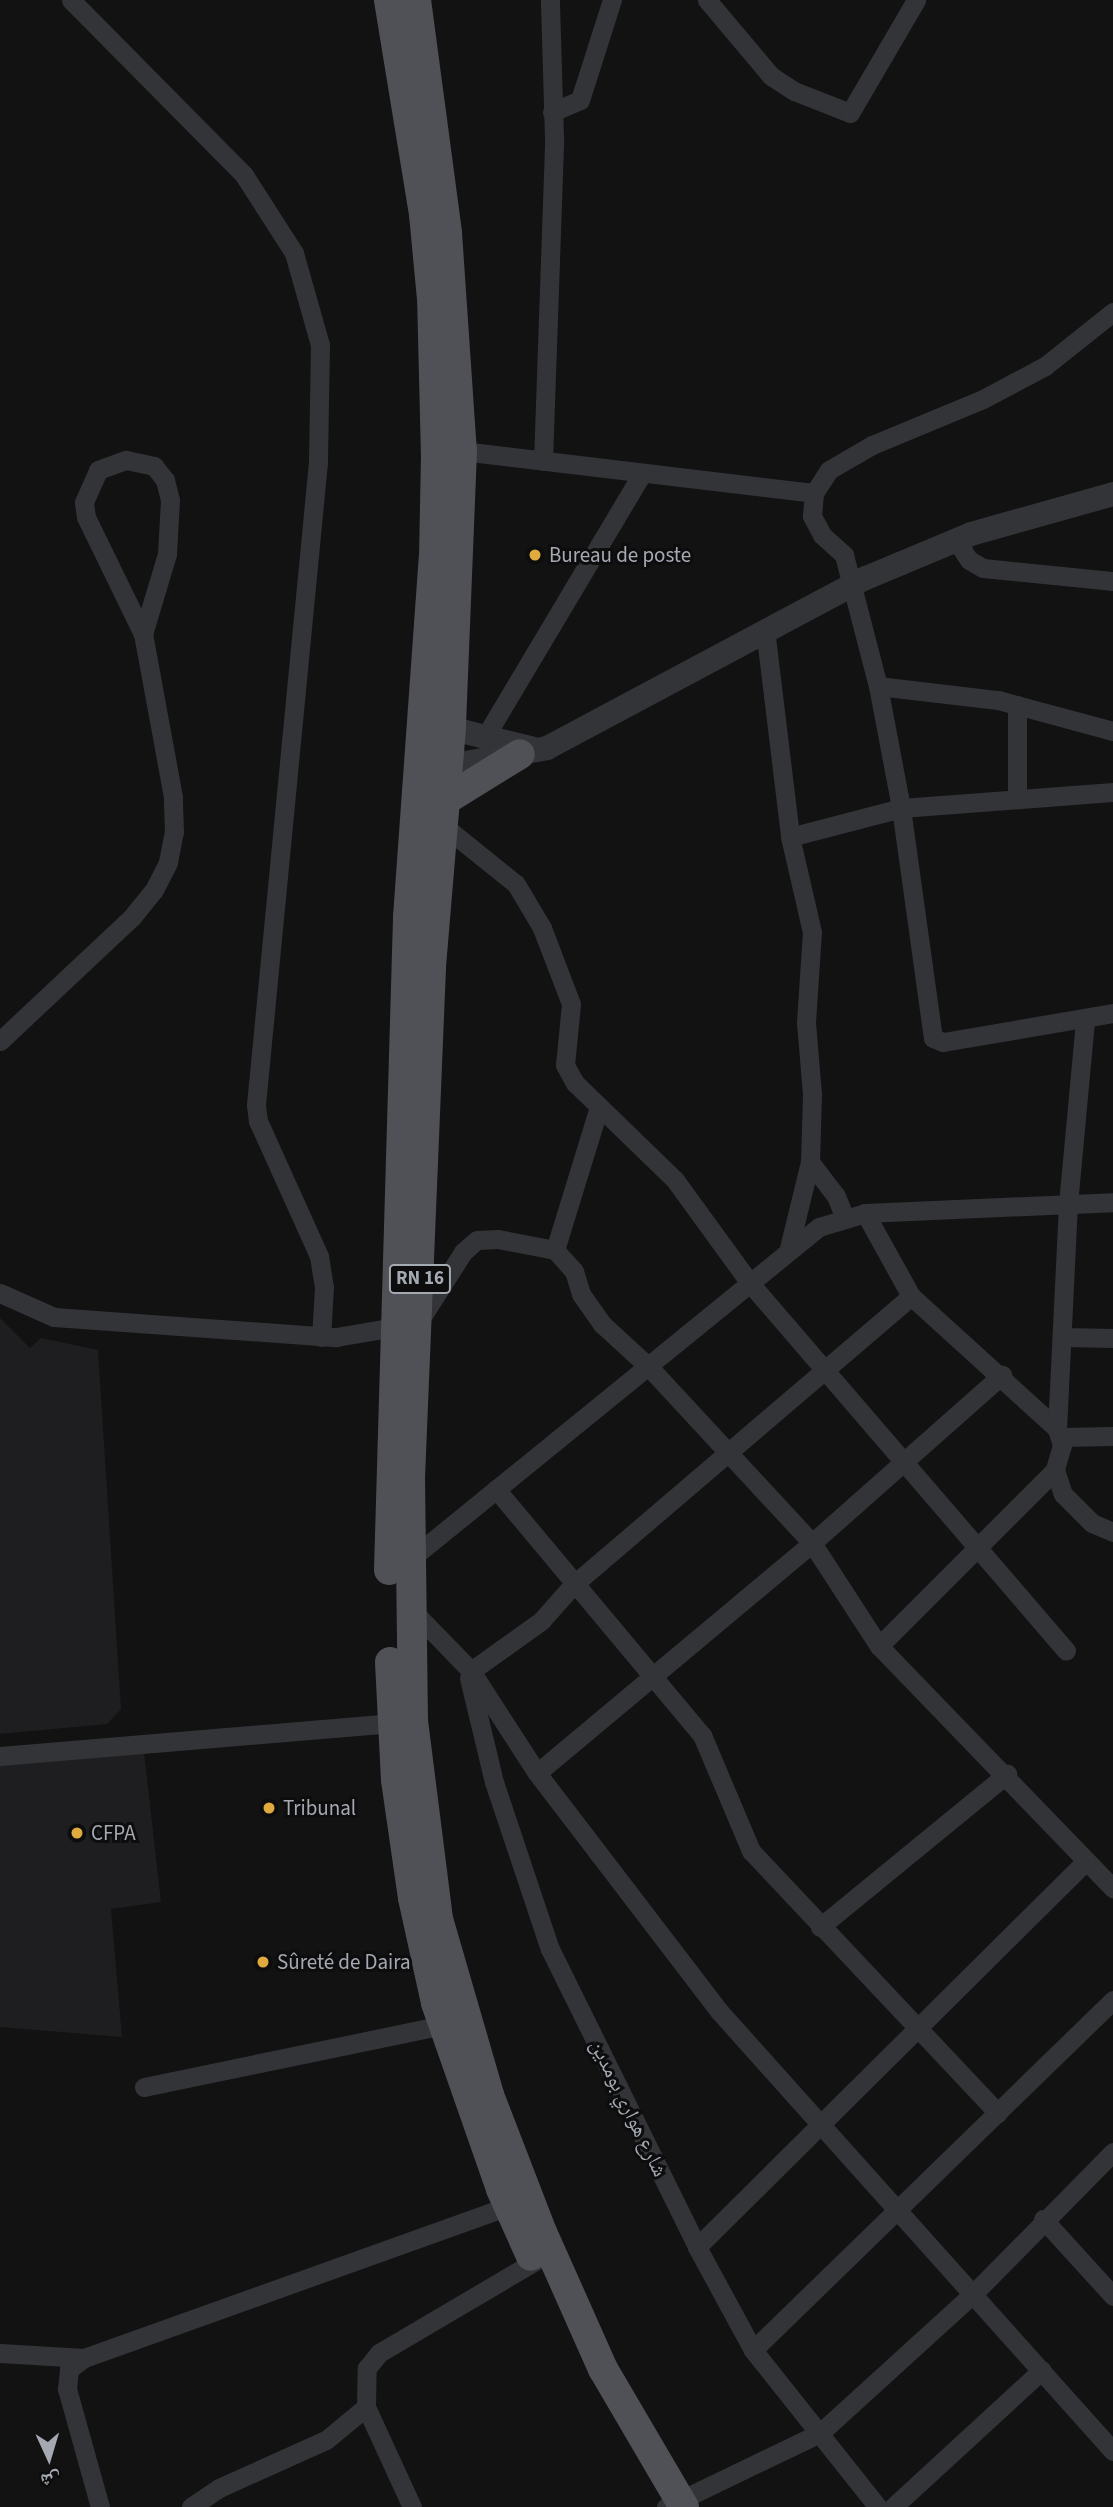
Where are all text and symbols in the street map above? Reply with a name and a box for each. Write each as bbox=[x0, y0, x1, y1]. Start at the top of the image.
place label: Bureau de poste bbox=[549, 542, 691, 568]
marker: Bureau de poste bbox=[527, 547, 543, 563]
road number: RN 16 bbox=[388, 1264, 452, 1294]
place label: Tribunal bbox=[283, 1795, 356, 1821]
marker: Tribunal bbox=[261, 1800, 277, 1816]
place label: CFPA bbox=[91, 1820, 136, 1846]
marker: CFPA bbox=[69, 1825, 85, 1841]
place label: Sûreté de Daira bbox=[277, 1949, 411, 1975]
marker: Sûreté de Daira bbox=[255, 1954, 271, 1970]
street label: شارع هواري بومدين bbox=[585, 2035, 673, 2181]
north arrow bbox=[14, 2423, 84, 2493]
text: ش bbox=[40, 2465, 62, 2494]

